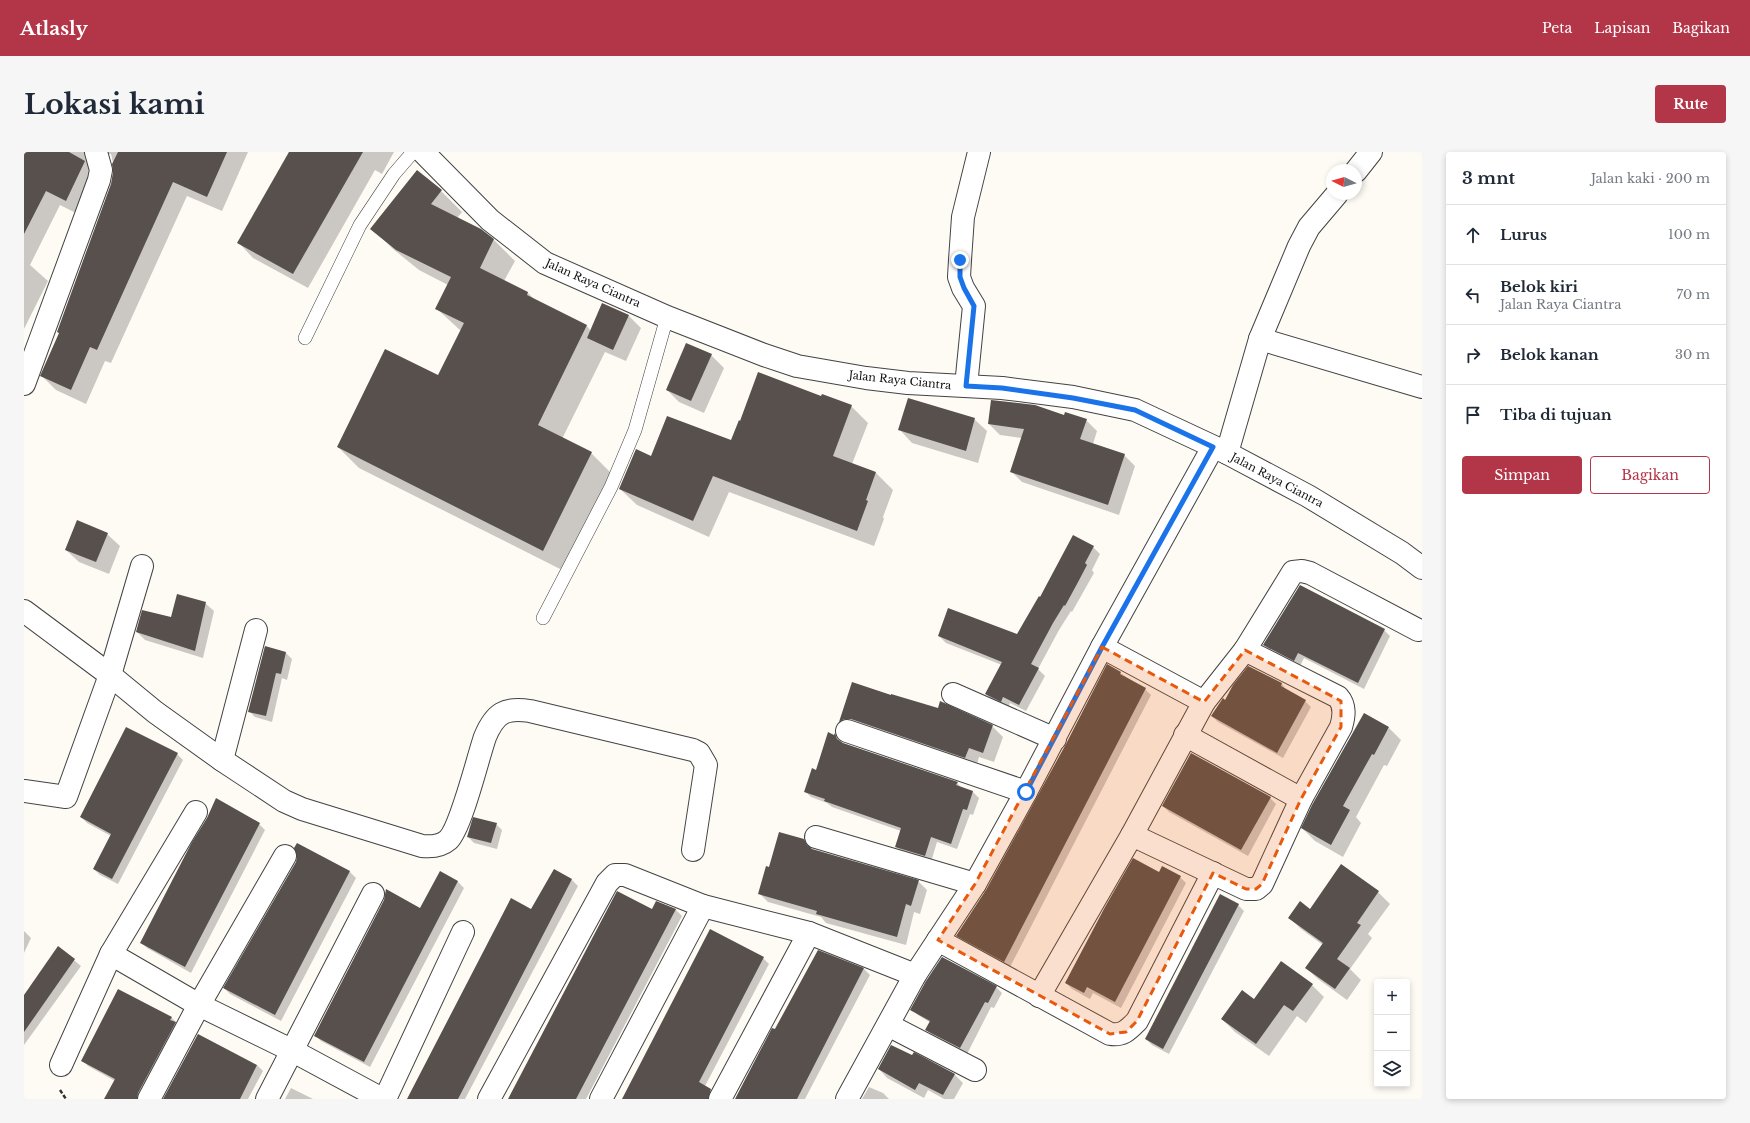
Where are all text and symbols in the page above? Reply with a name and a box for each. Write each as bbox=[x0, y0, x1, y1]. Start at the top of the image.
text: Atlasly bbox=[20, 17, 88, 40]
text: Peta bbox=[1542, 19, 1572, 37]
text: Lapisan bbox=[1594, 19, 1650, 37]
text: Bagikan bbox=[1672, 19, 1730, 37]
button: Rute bbox=[1655, 85, 1726, 123]
text: Lokasi kami bbox=[24, 87, 205, 122]
north arrow bbox=[1326, 164, 1362, 200]
text: 3 mnt bbox=[1462, 168, 1515, 189]
text: Jalan kaki · 200 m bbox=[1591, 170, 1710, 187]
icon: ahead bbox=[1462, 224, 1484, 246]
text: Lurus bbox=[1500, 225, 1547, 244]
text: 100 m bbox=[1668, 226, 1710, 243]
route end bbox=[951, 251, 969, 269]
street label: Jalan Raya Ciantra bbox=[541, 255, 644, 311]
text: Belok kiri bbox=[1500, 277, 1578, 296]
icon: left bbox=[1462, 284, 1484, 306]
text: 70 m bbox=[1677, 286, 1710, 303]
text: Jalan Raya Ciantra bbox=[1500, 296, 1622, 313]
icon: right bbox=[1462, 344, 1484, 366]
text: Belok kanan bbox=[1500, 345, 1599, 364]
text: 30 m bbox=[1675, 346, 1710, 363]
street label: Jalan Raya Ciantra bbox=[846, 367, 953, 392]
icon: arrive bbox=[1462, 404, 1484, 426]
text: Tiba di tujuan bbox=[1500, 405, 1612, 424]
street label: Jalan Raya Ciantra bbox=[1227, 449, 1326, 511]
button: Simpan bbox=[1462, 456, 1582, 494]
button: Bagikan bbox=[1590, 456, 1710, 494]
route start bbox=[1017, 783, 1035, 801]
map controls bbox=[1374, 979, 1410, 1087]
button: + bbox=[1374, 979, 1410, 1015]
button: − bbox=[1374, 1015, 1410, 1051]
button: layers bbox=[1374, 1051, 1410, 1087]

